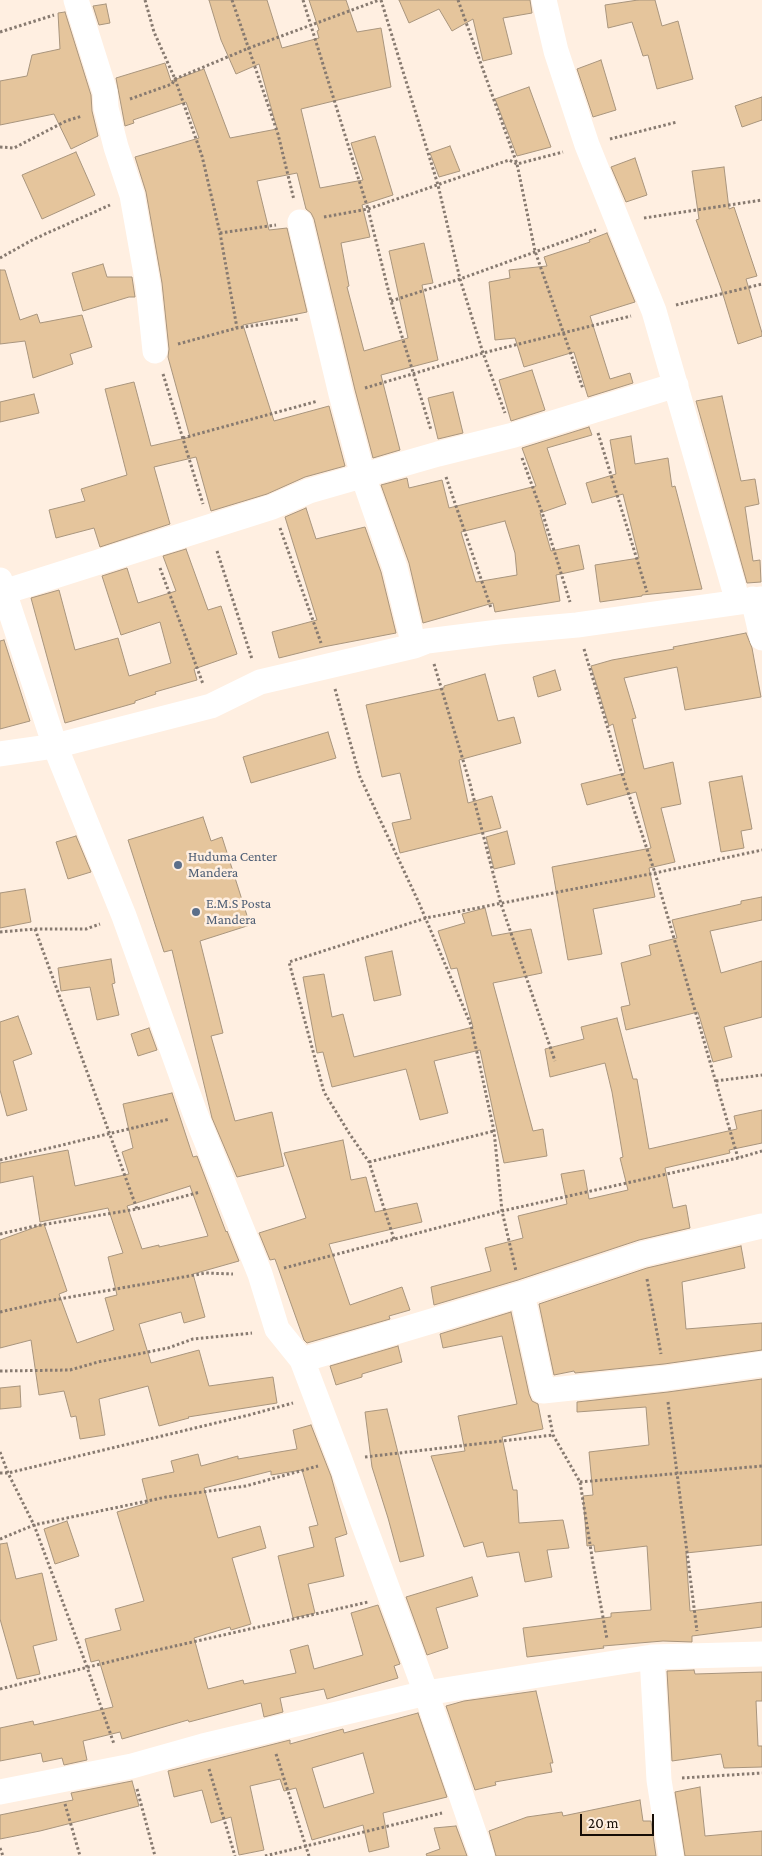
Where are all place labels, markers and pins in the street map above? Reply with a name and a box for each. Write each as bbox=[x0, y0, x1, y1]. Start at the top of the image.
place label: Huduma Center Mandera bbox=[188, 849, 277, 882]
marker: Huduma Center Mandera bbox=[172, 859, 184, 871]
place label: E.M.S Posta Mandera bbox=[206, 896, 271, 929]
marker: E.M.S Posta Mandera bbox=[190, 906, 202, 918]

